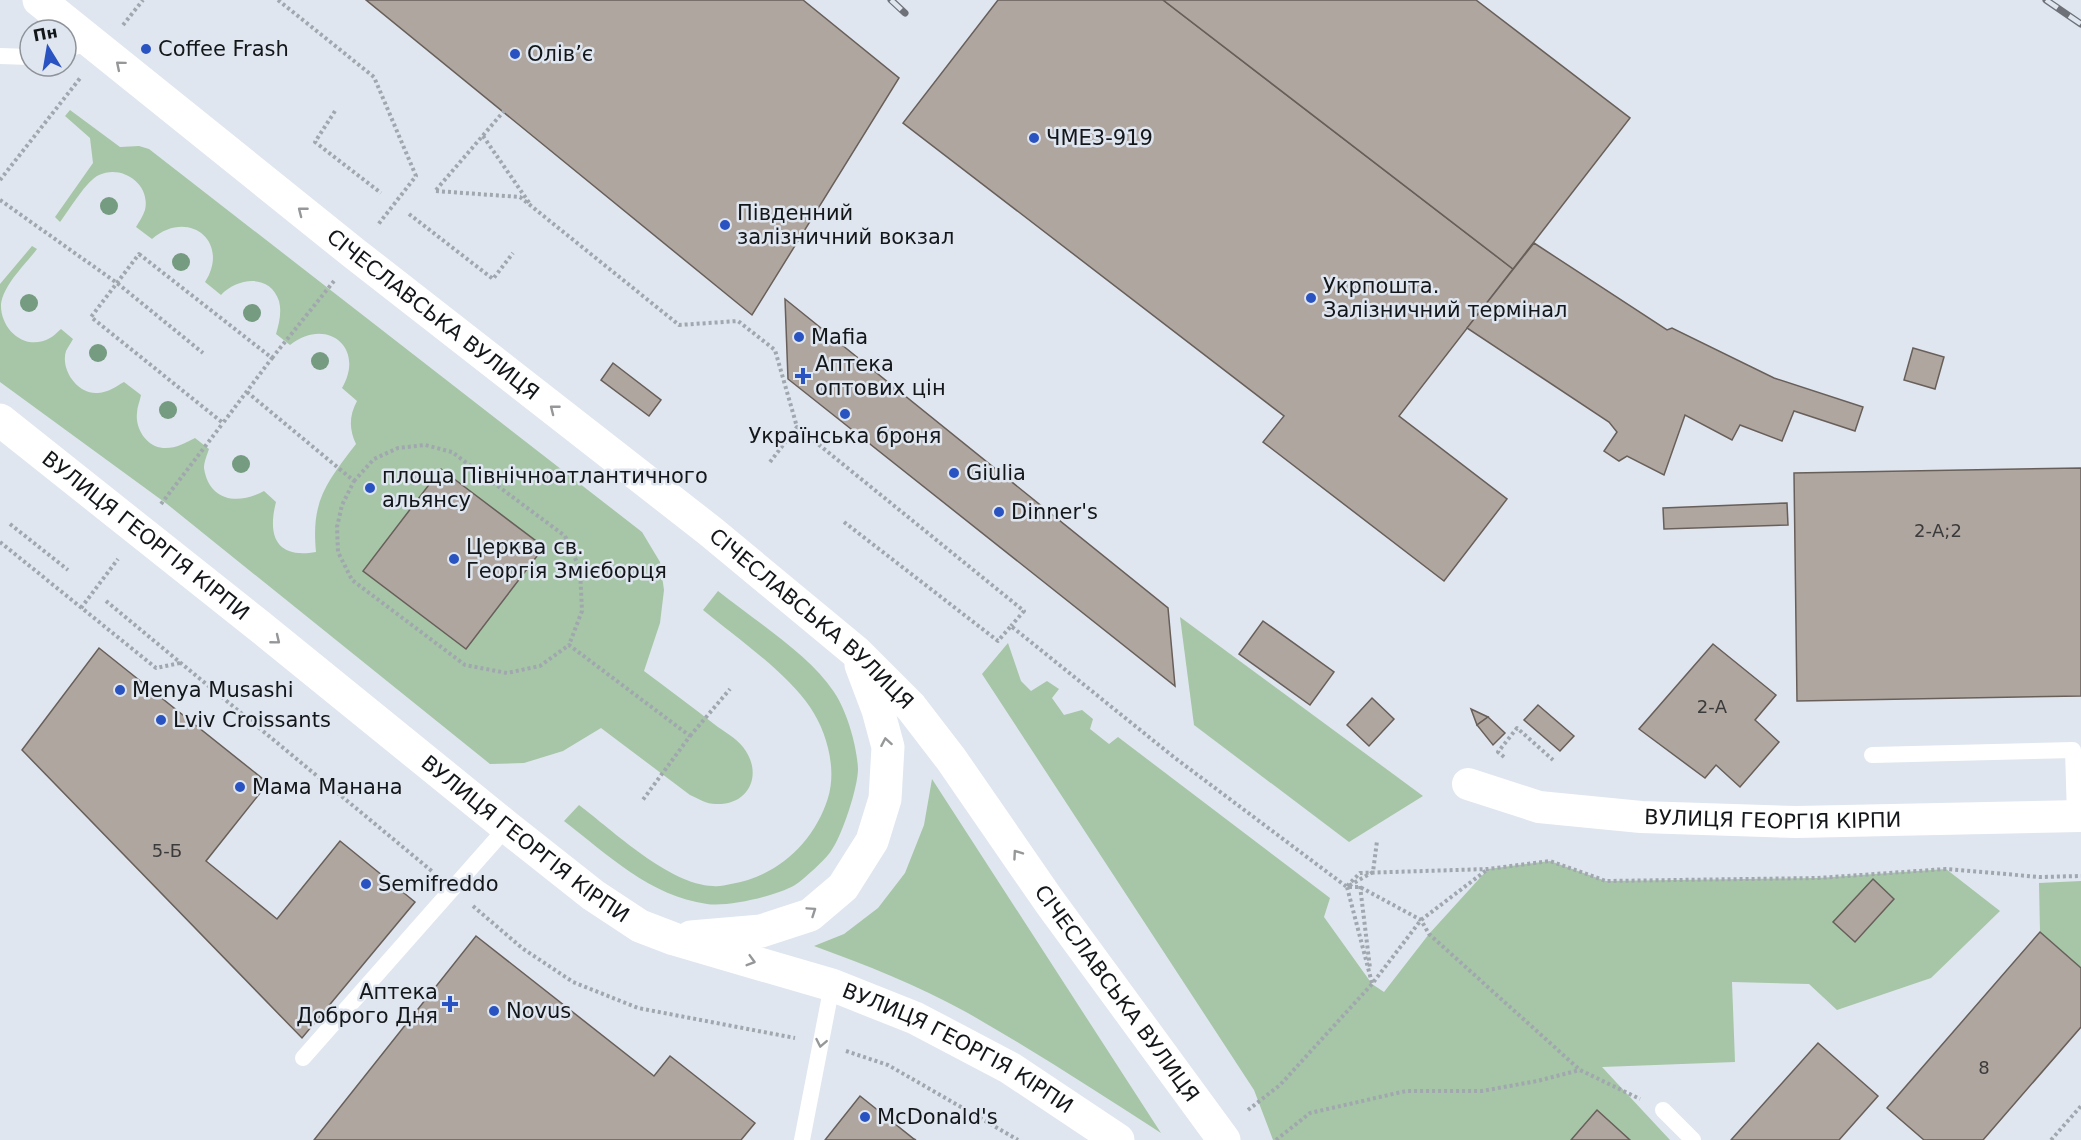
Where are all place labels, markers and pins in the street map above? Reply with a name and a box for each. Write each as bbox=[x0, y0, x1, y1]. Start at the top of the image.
place label: Coffee Frash bbox=[158, 37, 289, 61]
marker: Coffee Frash bbox=[139, 42, 153, 56]
place label: Олівʼє bbox=[527, 42, 593, 66]
marker: Олівʼє bbox=[508, 47, 522, 61]
place label: ЧМЕ3-919 bbox=[1046, 126, 1153, 150]
marker: ЧМЕ3-919 bbox=[1027, 131, 1041, 145]
place label: Південний залізничний вокзал bbox=[737, 201, 954, 249]
marker: Південний залізничний вокзал bbox=[718, 218, 732, 232]
place label: Укрпошта. Залізничний термінал bbox=[1323, 274, 1567, 322]
marker: Укрпошта. Залізничний термінал bbox=[1304, 291, 1318, 305]
place label: Mafia bbox=[811, 325, 868, 349]
marker: Mafia bbox=[792, 330, 806, 344]
place label: Аптека оптових цін bbox=[815, 352, 946, 400]
marker: Аптека оптових цін bbox=[796, 369, 810, 383]
marker: Українська броня bbox=[838, 407, 852, 421]
place label: Українська броня bbox=[749, 424, 941, 448]
place label: Giulia bbox=[966, 461, 1026, 485]
place label: площа Північноатлантичного альянсу bbox=[382, 464, 708, 512]
marker: Giulia bbox=[947, 466, 961, 480]
marker: площа Північноатлантичного альянсу bbox=[363, 481, 377, 495]
place label: Dinner's bbox=[1011, 500, 1098, 524]
marker: Dinner's bbox=[992, 505, 1006, 519]
place label: Церква св. Георгія Змієборця bbox=[466, 535, 667, 583]
marker: Церква св. Георгія Змієборця bbox=[447, 552, 461, 566]
place label: Menya Musashi bbox=[132, 678, 294, 702]
marker: Menya Musashi bbox=[113, 683, 127, 697]
place label: Lviv Croissants bbox=[173, 708, 331, 732]
marker: Lviv Croissants bbox=[154, 713, 168, 727]
place label: Мама Манана bbox=[252, 775, 403, 799]
marker: Мама Манана bbox=[233, 780, 247, 794]
place label: Semifreddo bbox=[378, 872, 499, 896]
marker: Semifreddo bbox=[359, 877, 373, 891]
place label: Аптека Доброго Дня bbox=[296, 980, 438, 1028]
marker: Аптека Доброго Дня bbox=[443, 997, 457, 1011]
place label: Novus bbox=[506, 999, 571, 1023]
marker: Novus bbox=[487, 1004, 501, 1018]
place label: McDonald's bbox=[877, 1105, 998, 1129]
marker: McDonald's bbox=[858, 1110, 872, 1124]

